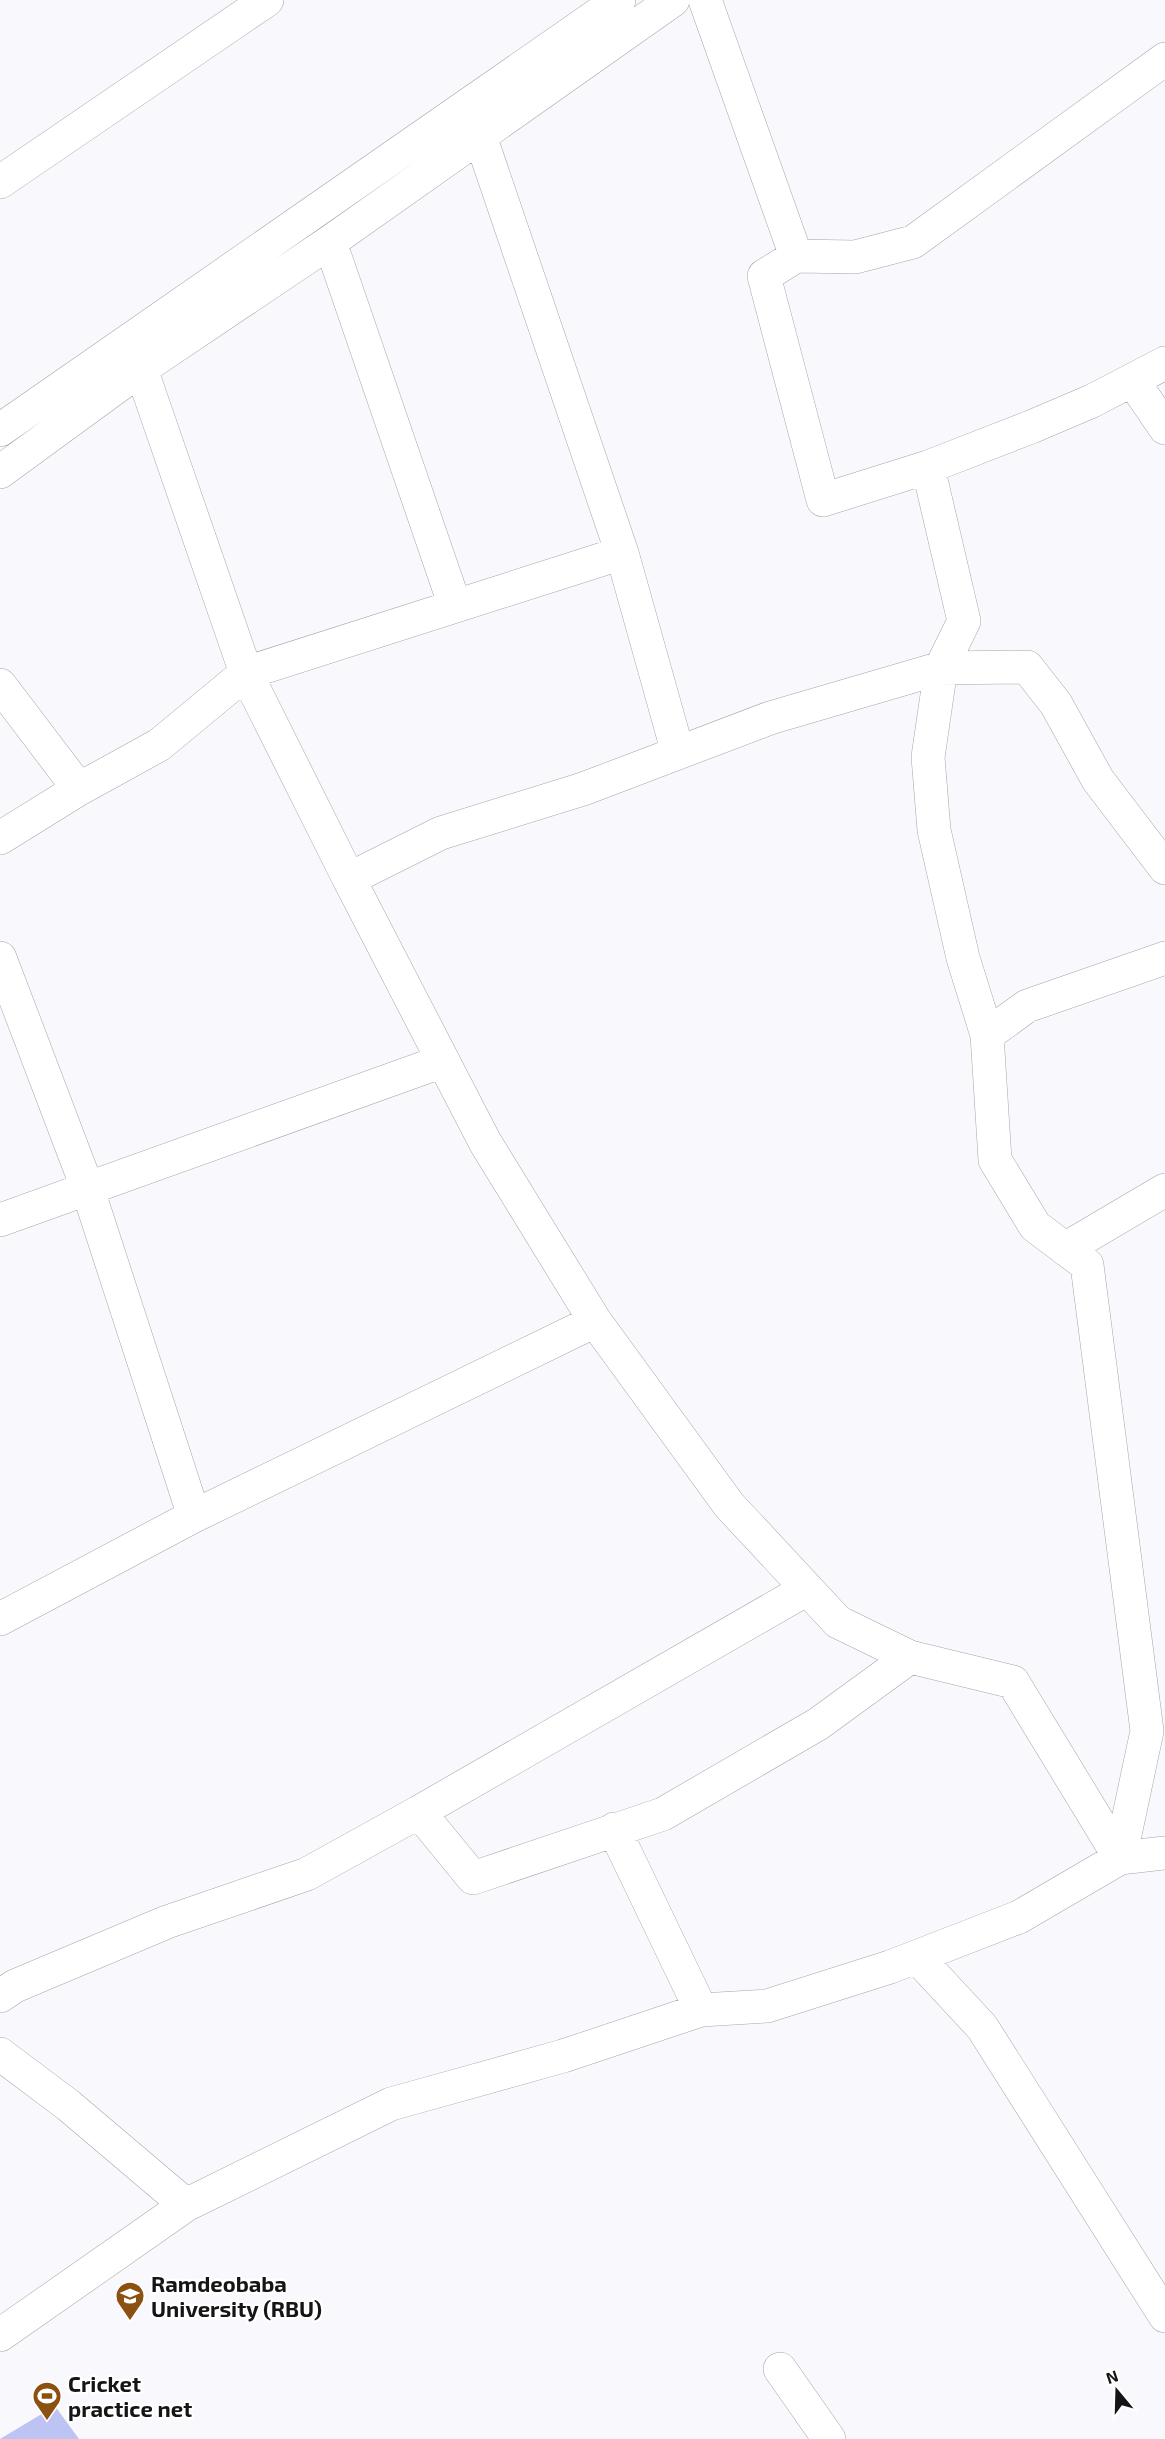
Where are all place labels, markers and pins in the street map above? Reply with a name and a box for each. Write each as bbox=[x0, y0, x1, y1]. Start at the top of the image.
place label: Ramdeobaba University (RBU) bbox=[151, 2270, 322, 2322]
school or university icon: Ramdeobaba University (RBU) bbox=[114, 2280, 146, 2322]
place label: Cricket practice net bbox=[68, 2370, 192, 2421]
sports icon: Cricket practice net bbox=[31, 2380, 63, 2422]

